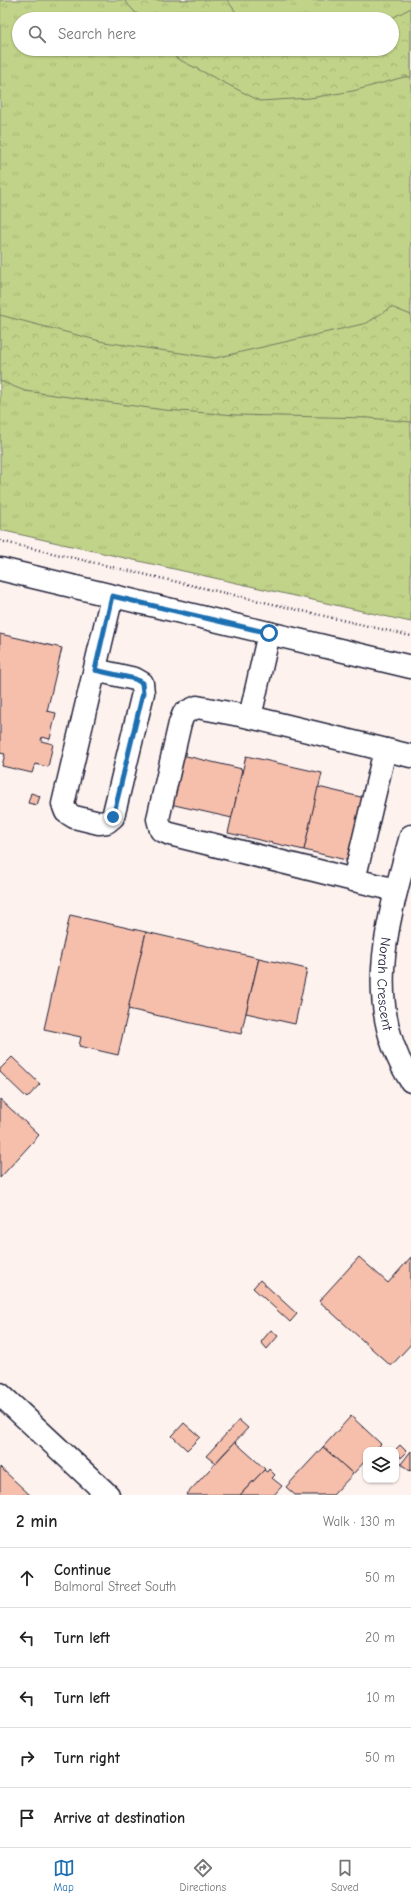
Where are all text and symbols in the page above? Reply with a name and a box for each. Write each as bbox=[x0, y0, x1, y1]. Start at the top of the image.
search box bbox=[12, 12, 399, 56]
icon: search bbox=[26, 23, 48, 45]
text: Search here bbox=[58, 25, 136, 43]
route start bbox=[260, 624, 278, 642]
route end bbox=[104, 808, 122, 826]
street label: Norah Crescent bbox=[374, 936, 396, 1033]
map controls bbox=[363, 1447, 399, 1483]
button: layers bbox=[363, 1447, 399, 1483]
text: 2 min bbox=[16, 1512, 57, 1531]
text: Walk · 130 m bbox=[323, 1514, 395, 1529]
text: Continue bbox=[54, 1561, 111, 1579]
icon: ahead bbox=[16, 1567, 38, 1589]
text: 50 m bbox=[365, 1570, 395, 1585]
text: Balmoral Street South bbox=[54, 1579, 176, 1594]
icon: left bbox=[16, 1627, 38, 1649]
text: Turn left bbox=[54, 1629, 110, 1647]
text: 20 m bbox=[365, 1630, 395, 1645]
icon: left bbox=[16, 1687, 38, 1709]
text: Turn left bbox=[54, 1689, 110, 1707]
text: 10 m bbox=[367, 1690, 395, 1705]
icon: right bbox=[16, 1747, 38, 1769]
text: Turn right bbox=[54, 1749, 120, 1767]
text: 50 m bbox=[365, 1750, 395, 1765]
icon: arrive bbox=[16, 1807, 38, 1829]
text: Arrive at destination bbox=[54, 1809, 185, 1827]
tab: Map bbox=[53, 1857, 75, 1894]
tab: Directions bbox=[180, 1857, 226, 1894]
tab: Saved bbox=[331, 1857, 358, 1894]

